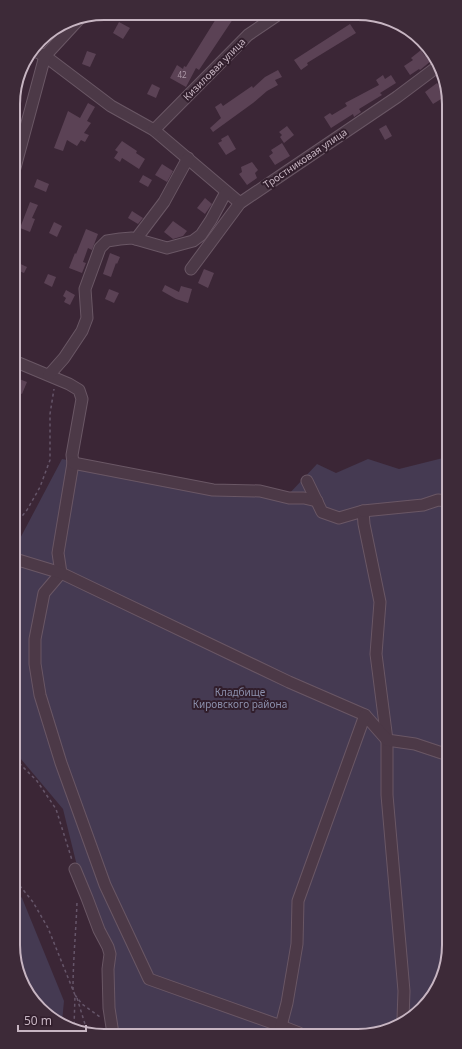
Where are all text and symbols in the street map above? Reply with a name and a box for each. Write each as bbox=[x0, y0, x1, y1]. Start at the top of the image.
street label: Кизиловая улица bbox=[180, 35, 248, 103]
house number: 42 bbox=[177, 69, 187, 80]
street label: Тростниковая улица bbox=[260, 125, 350, 191]
park label: Кладбище Кировского района bbox=[193, 685, 287, 711]
scale bar bbox=[18, 1007, 86, 1033]
text: 50 m bbox=[24, 1012, 52, 1029]

